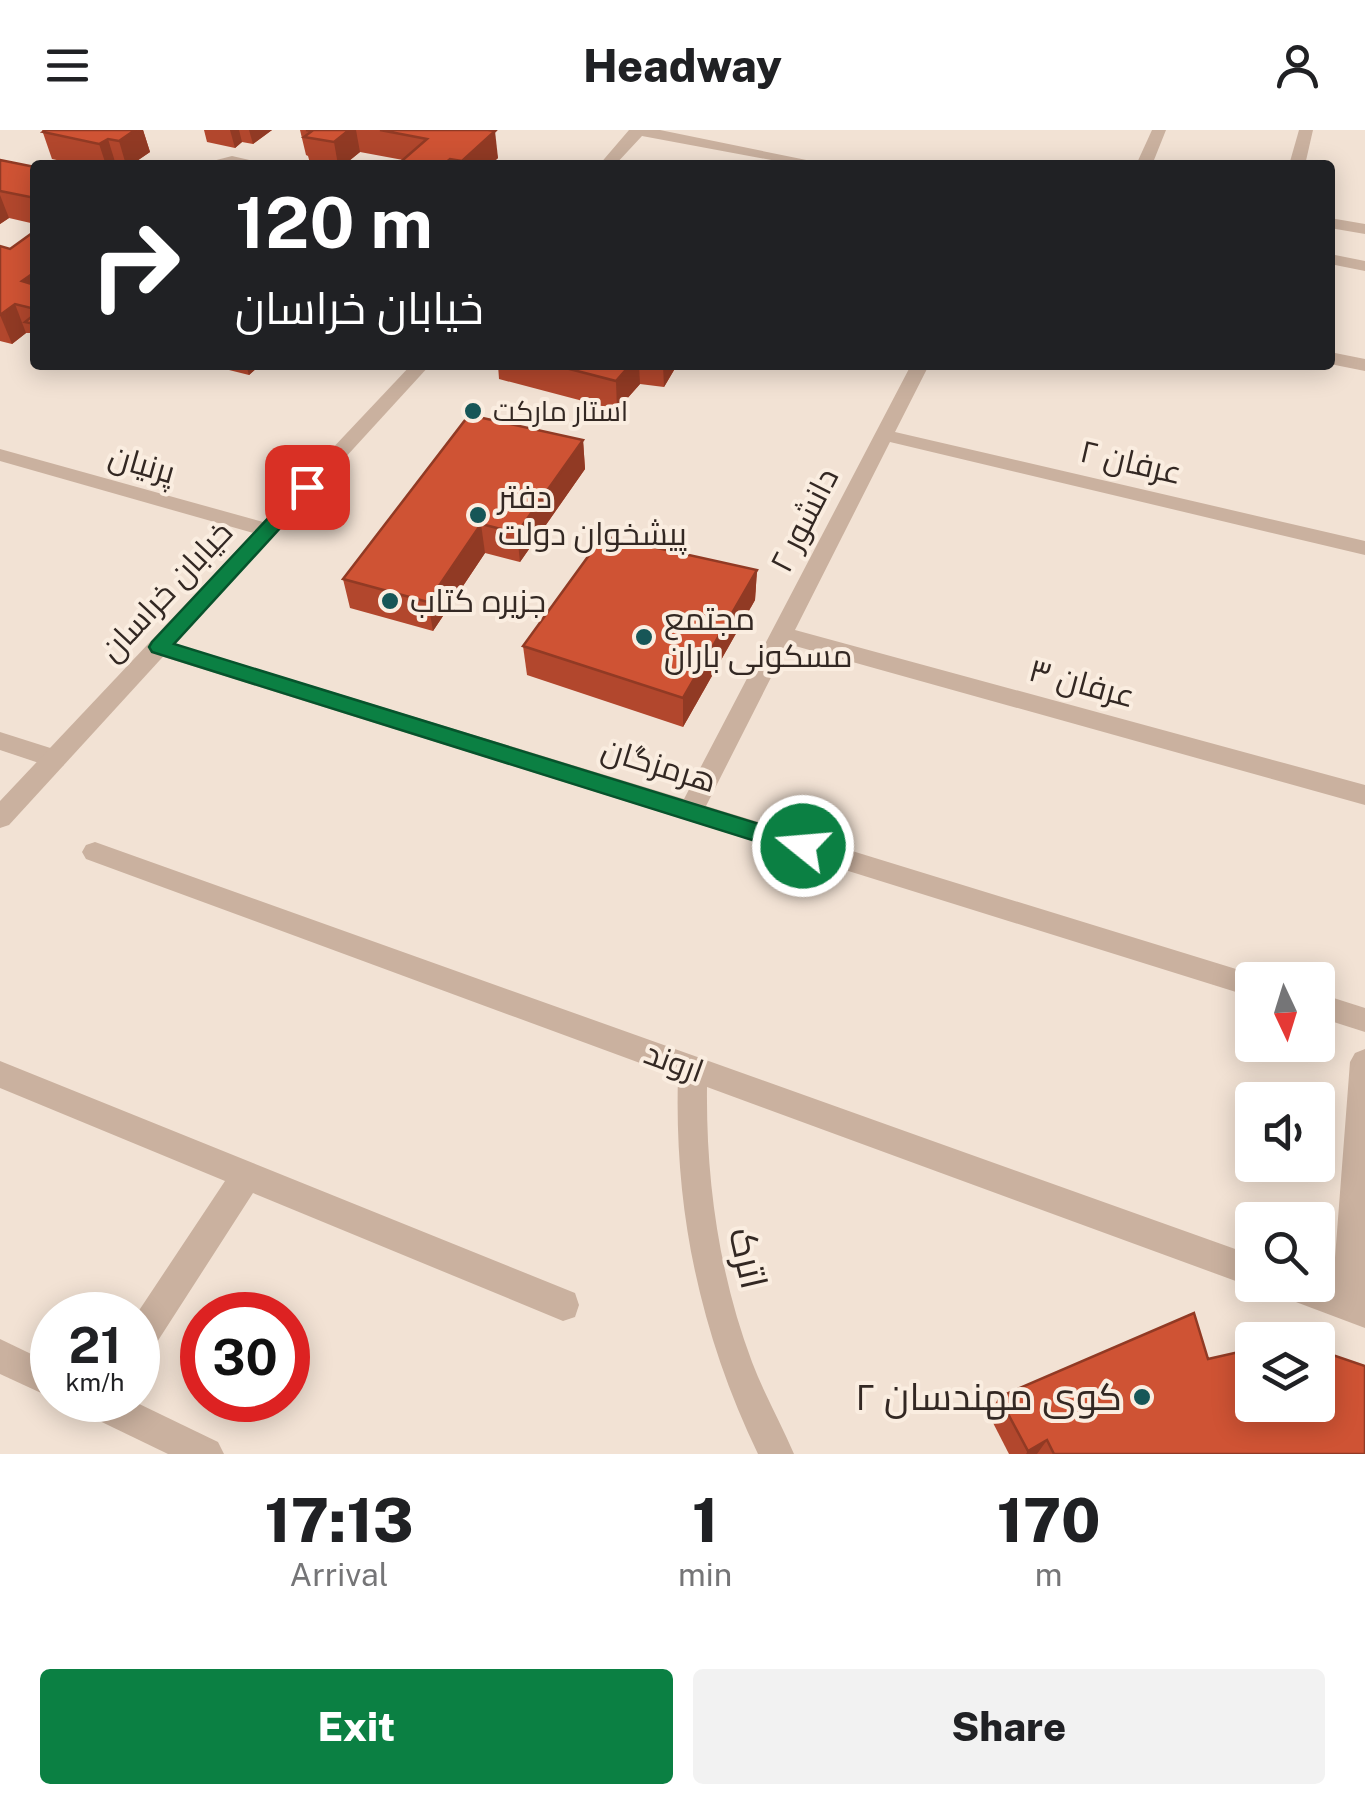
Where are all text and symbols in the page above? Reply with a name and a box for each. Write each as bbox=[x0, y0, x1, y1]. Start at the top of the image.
icon: menu bbox=[40, 38, 95, 93]
icon: person bbox=[1270, 38, 1325, 93]
text: Headway bbox=[583, 39, 782, 92]
text: 120 m bbox=[235, 181, 433, 264]
icon: right bbox=[70, 200, 200, 330]
text: خیابان خراسان bbox=[235, 281, 484, 334]
place label: استار مارکت bbox=[493, 394, 628, 427]
marker: استار مارکت bbox=[462, 400, 484, 422]
street label: عرفان ۲ bbox=[1076, 432, 1186, 492]
street label: پرنیان bbox=[104, 437, 180, 494]
pin bbox=[265, 445, 350, 530]
icon: arrive bbox=[280, 460, 335, 515]
street label: دانشور ۲ bbox=[762, 462, 845, 578]
place label: دفتر پیشخوان دولت bbox=[496, 478, 687, 555]
marker: دفتر پیشخوان دولت bbox=[467, 504, 489, 526]
street label: خیابان خراسان bbox=[92, 513, 240, 669]
place label: جزیره کتاب bbox=[410, 582, 546, 619]
marker: جزیره کتاب bbox=[379, 590, 401, 612]
place label: مجتمع مسکونی باران bbox=[664, 600, 853, 675]
marker: مجتمع مسکونی باران bbox=[633, 626, 655, 648]
street label: عرفان ۳ bbox=[1025, 651, 1139, 715]
street label: هرمزگان bbox=[597, 730, 721, 800]
position arrow bbox=[751, 794, 855, 898]
north arrow bbox=[1235, 962, 1335, 1062]
map controls bbox=[1235, 962, 1335, 1422]
street label: اروند bbox=[640, 1034, 709, 1089]
button: sound bbox=[1235, 1082, 1335, 1182]
button: search bbox=[1235, 1202, 1335, 1302]
street label: اترک bbox=[720, 1223, 777, 1293]
speed limit sign: 30 bbox=[180, 1292, 310, 1422]
text: 21 bbox=[68, 1315, 122, 1374]
button: layers bbox=[1235, 1322, 1335, 1422]
text: km/h bbox=[66, 1367, 124, 1397]
place label: کوی مهندسان ۲ bbox=[855, 1374, 1122, 1420]
marker: کوی مهندسان ۲ bbox=[1131, 1386, 1153, 1408]
text: 17:13 bbox=[264, 1485, 414, 1556]
text: 1 bbox=[692, 1485, 718, 1556]
text: 170 bbox=[997, 1485, 1101, 1556]
text: Arrival bbox=[290, 1556, 388, 1593]
text: min bbox=[678, 1556, 732, 1593]
text: m bbox=[1035, 1556, 1062, 1593]
button: Exit bbox=[40, 1669, 673, 1784]
button: Share bbox=[693, 1669, 1325, 1784]

